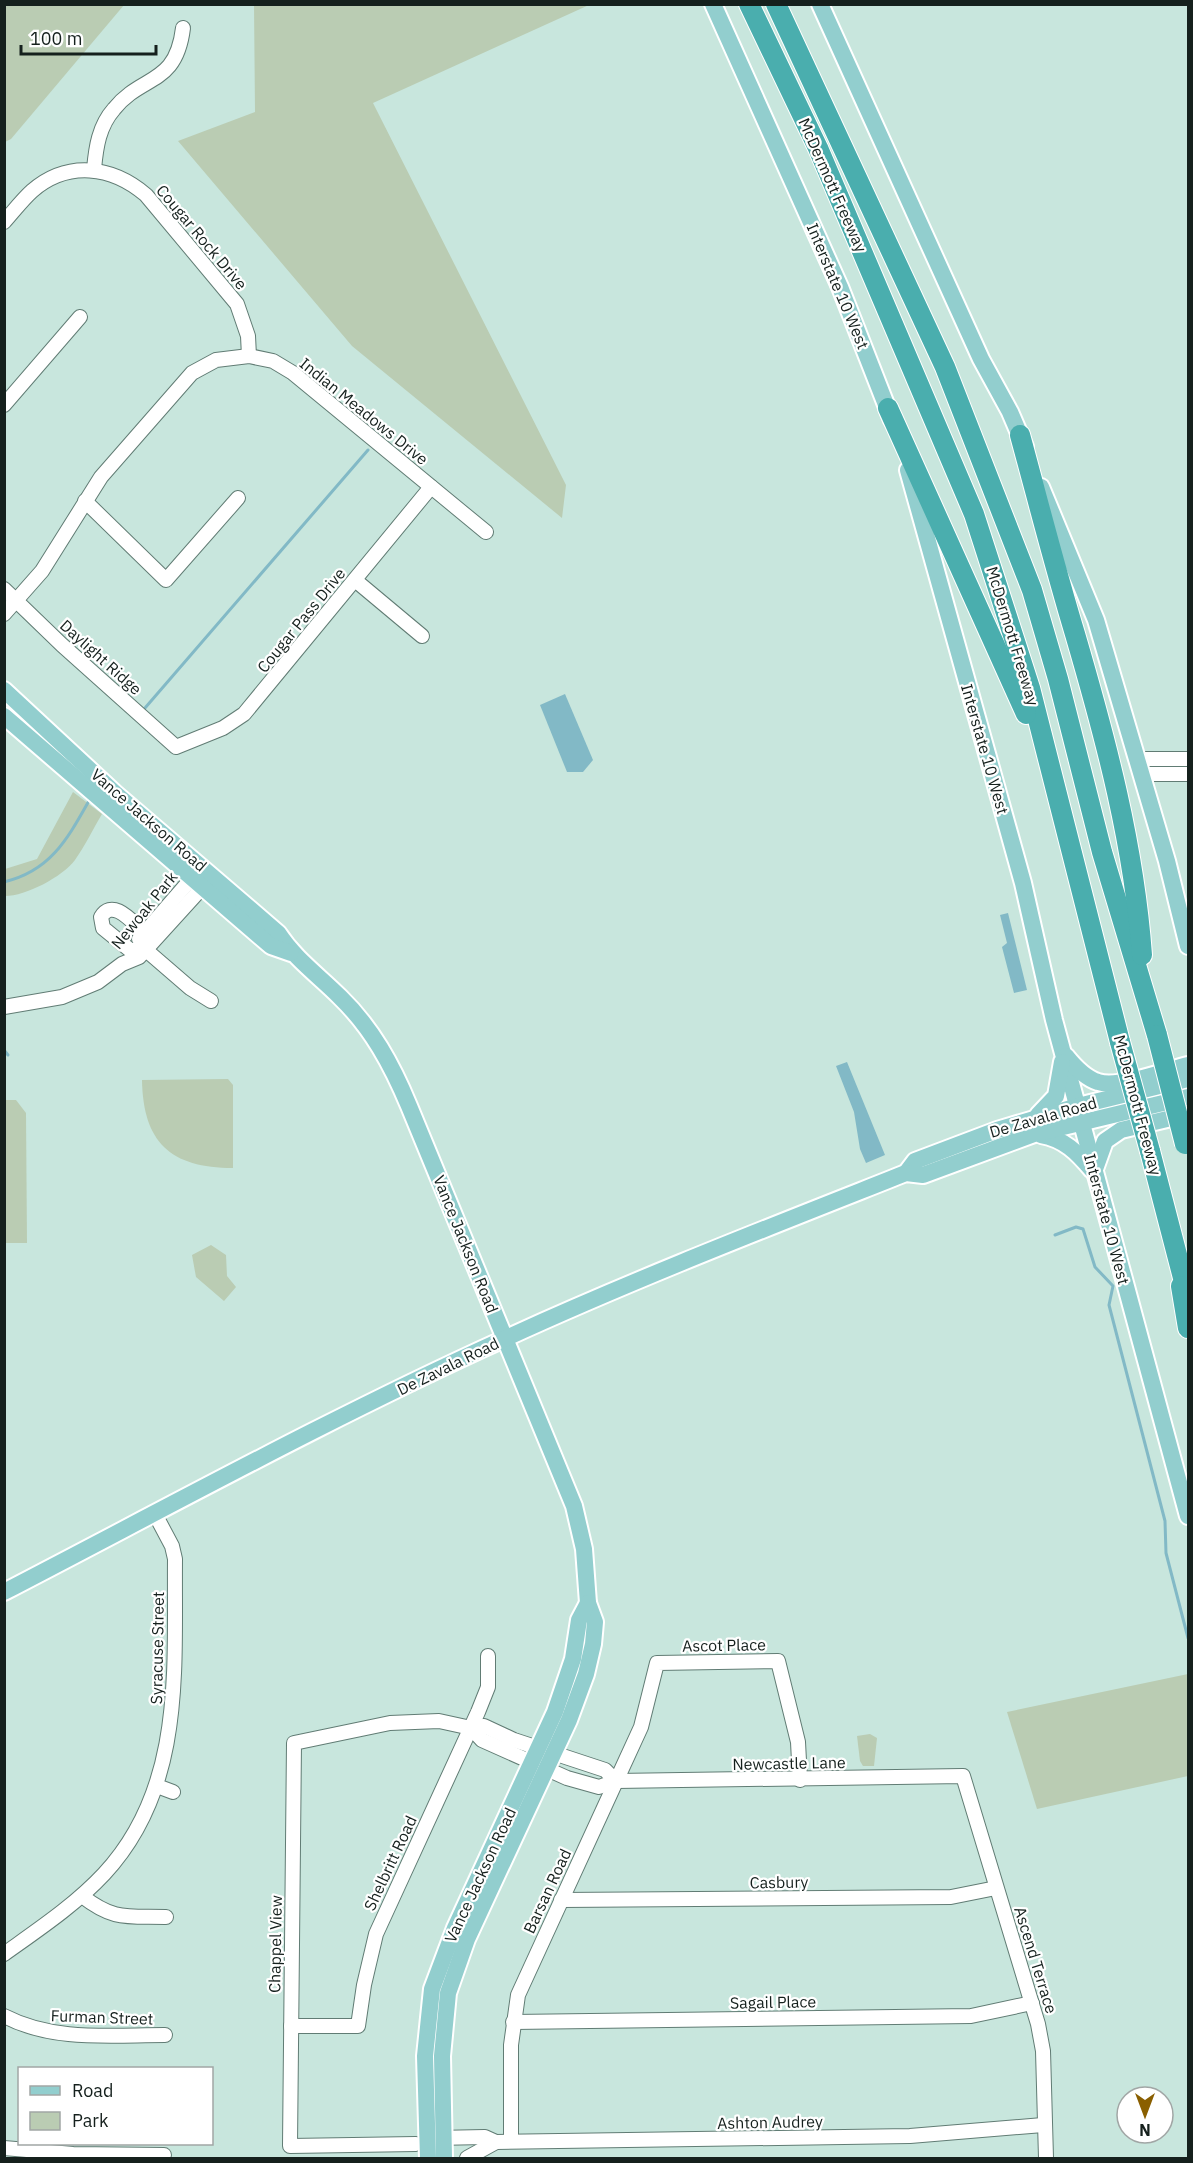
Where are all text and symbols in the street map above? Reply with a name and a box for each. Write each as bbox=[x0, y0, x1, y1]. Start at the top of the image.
scale bar bbox=[21, 18, 156, 56]
text: 100 m bbox=[30, 27, 82, 50]
street label: McDermott Freeway bbox=[794, 115, 872, 255]
street label: Cougar Rock Drive bbox=[152, 180, 252, 294]
street label: Interstate 10 West bbox=[802, 220, 874, 352]
street label: Indian Meadows Drive bbox=[296, 353, 432, 469]
street label: Cougar Pass Drive bbox=[253, 563, 350, 676]
street label: McDermott Freeway bbox=[982, 564, 1044, 708]
street label: Daylight Ridge bbox=[56, 615, 146, 699]
street label: Interstate 10 West bbox=[957, 681, 1013, 817]
street label: Vance Jackson Road bbox=[87, 764, 211, 876]
street label: Newoak Park bbox=[107, 867, 182, 953]
street label: McDermott Freeway bbox=[1110, 1033, 1166, 1177]
street label: De Zavala Road bbox=[987, 1092, 1099, 1142]
street label: Interstate 10 West bbox=[1080, 1151, 1134, 1287]
street label: Vance Jackson Road bbox=[429, 1172, 503, 1316]
street label: De Zavala Road bbox=[394, 1333, 502, 1399]
street label: Syracuse Street bbox=[146, 1591, 168, 1705]
street label: Ascot Place bbox=[682, 1634, 766, 1656]
street label: Newcastle Lane bbox=[732, 1752, 846, 1774]
street label: Vance Jackson Road bbox=[440, 1804, 520, 1946]
street label: Shelbritt Road bbox=[359, 1812, 421, 1914]
street label: Barsan Road bbox=[519, 1846, 575, 1936]
street label: Casbury bbox=[750, 1871, 809, 1893]
street label: Chappel View bbox=[264, 1895, 286, 1993]
street label: Ascend Terrace bbox=[1010, 1904, 1062, 2016]
street label: Sagail Place bbox=[730, 1991, 816, 2013]
street label: Furman Street bbox=[50, 2005, 154, 2029]
legend bbox=[18, 2067, 213, 2145]
text: Road bbox=[72, 2079, 113, 2102]
north arrow bbox=[1115, 2085, 1175, 2145]
text: Park bbox=[72, 2109, 109, 2132]
street label: Ashton Audrey bbox=[717, 2111, 823, 2133]
text: N bbox=[1139, 2120, 1151, 2140]

